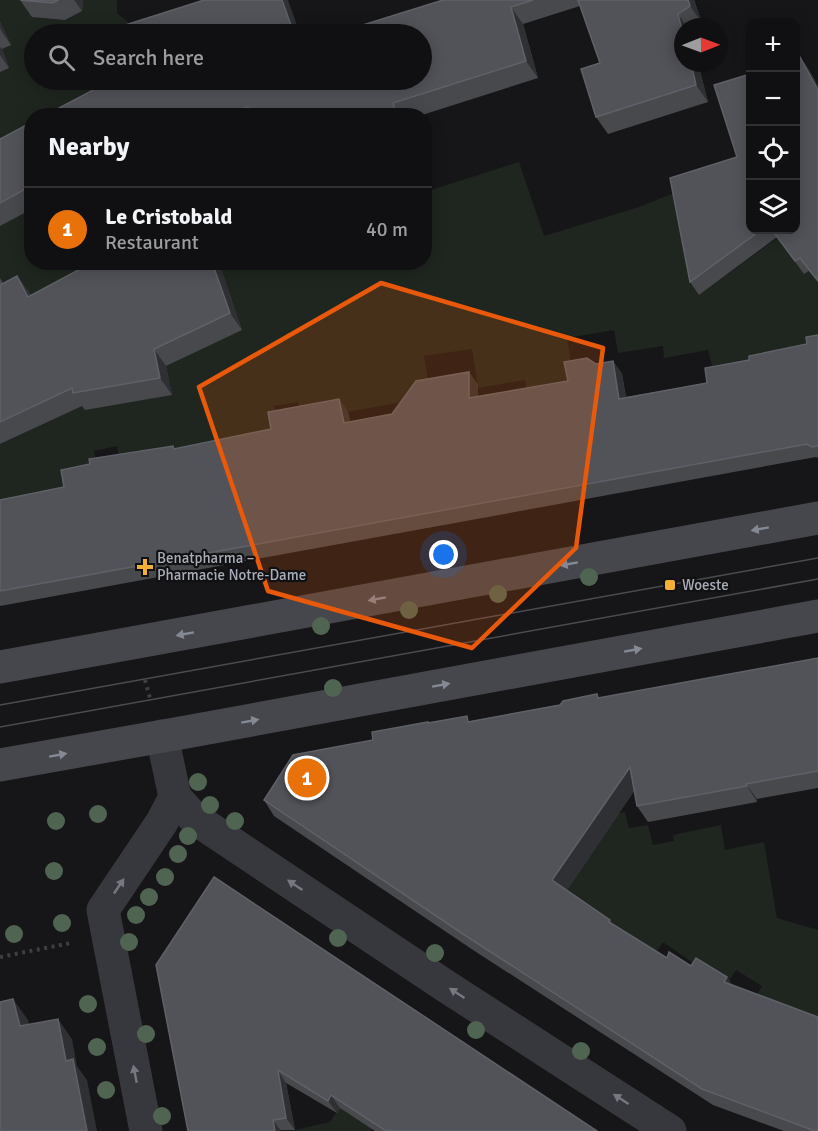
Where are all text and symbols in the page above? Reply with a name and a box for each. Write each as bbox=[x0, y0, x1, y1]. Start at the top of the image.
north arrow bbox=[674, 18, 728, 72]
map controls bbox=[746, 18, 800, 234]
button: + bbox=[746, 18, 800, 72]
search box bbox=[24, 24, 432, 90]
icon: search bbox=[45, 41, 78, 74]
text: Search here bbox=[93, 44, 204, 71]
button: − bbox=[746, 72, 800, 126]
button: locate bbox=[746, 126, 800, 180]
text: Nearby bbox=[48, 131, 129, 163]
button: layers bbox=[746, 180, 800, 234]
text: Le Cristobald bbox=[105, 203, 232, 230]
text: 1 bbox=[62, 217, 73, 242]
text: 40 m bbox=[366, 217, 408, 242]
text: Restaurant bbox=[105, 230, 199, 255]
one-way arrow bbox=[751, 525, 770, 534]
your location bbox=[429, 540, 458, 569]
place label: Benatpharma – Pharmacie Notre-Dame bbox=[157, 549, 306, 584]
marker: Benatpharma – Pharmacie Notre-Dame bbox=[138, 560, 152, 574]
one-way arrow bbox=[559, 560, 578, 569]
place label: Woeste bbox=[682, 576, 729, 594]
marker: Woeste bbox=[663, 578, 677, 592]
one-way arrow bbox=[367, 595, 386, 604]
one-way arrow bbox=[175, 630, 194, 639]
one-way arrow bbox=[624, 645, 643, 654]
one-way arrow bbox=[432, 680, 451, 689]
one-way arrow bbox=[240, 716, 259, 725]
one-way arrow bbox=[48, 750, 67, 759]
pin: 1 bbox=[288, 756, 326, 800]
one-way arrow bbox=[113, 878, 124, 894]
one-way arrow bbox=[287, 879, 303, 891]
one-way arrow bbox=[449, 988, 465, 999]
one-way arrow bbox=[130, 1064, 139, 1083]
one-way arrow bbox=[612, 1094, 629, 1105]

